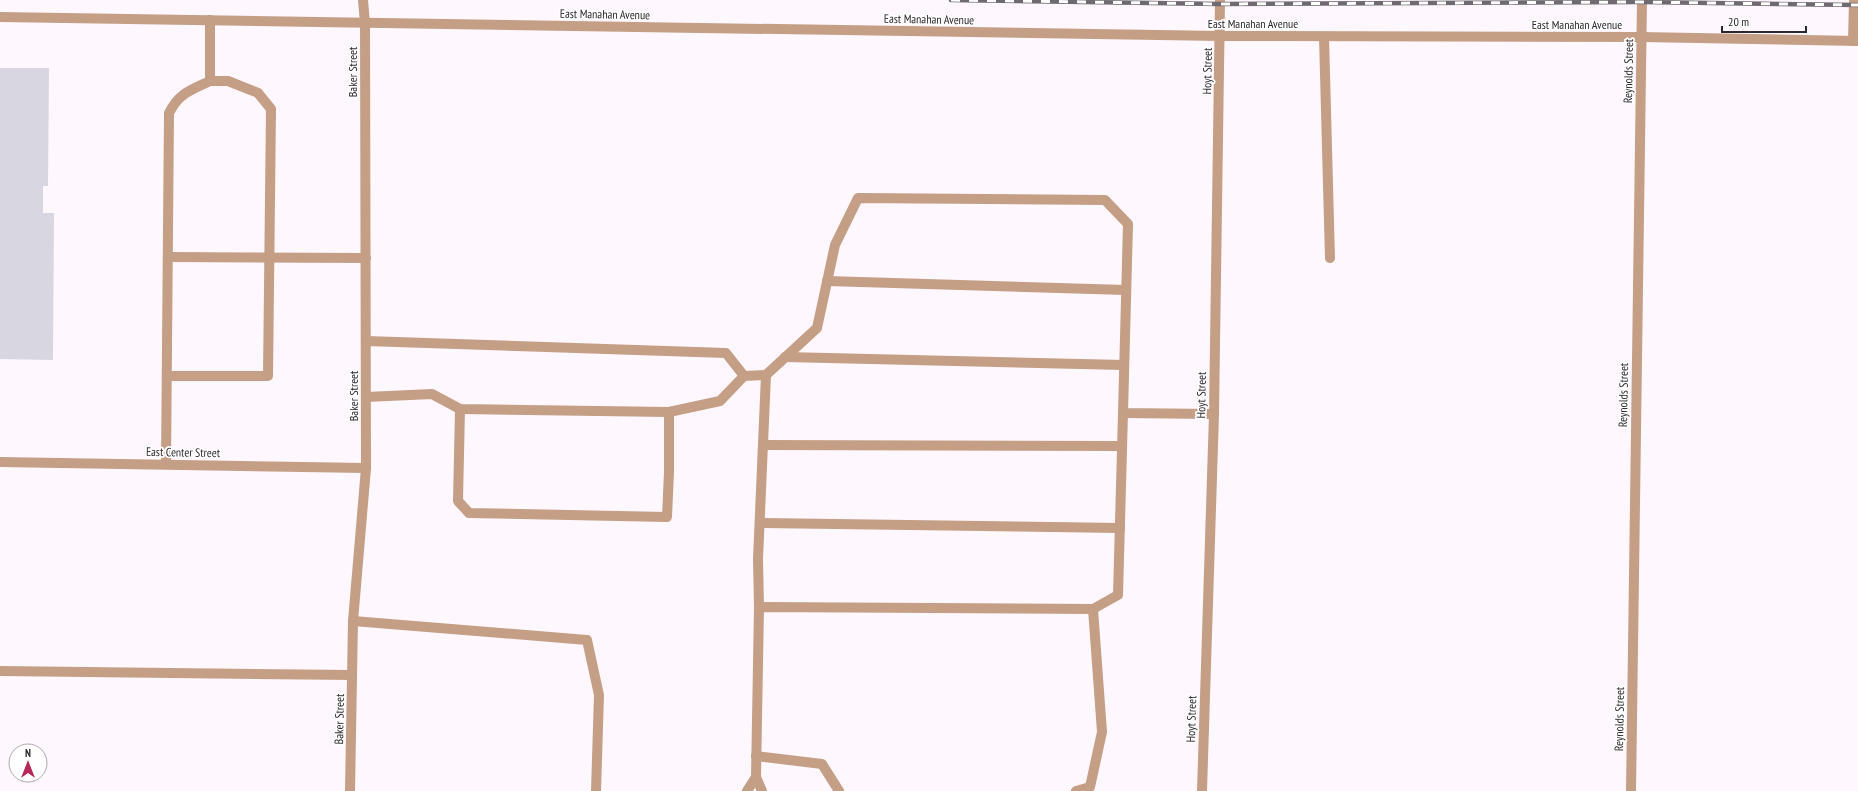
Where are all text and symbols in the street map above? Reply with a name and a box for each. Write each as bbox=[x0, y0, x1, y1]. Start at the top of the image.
street label: East Manahan Avenue bbox=[560, 6, 650, 22]
scale bar bbox=[1722, 8, 1806, 34]
street label: East Manahan Avenue bbox=[884, 11, 974, 27]
text: 20 m bbox=[1728, 14, 1749, 29]
street label: East Manahan Avenue bbox=[1208, 16, 1298, 31]
street label: East Manahan Avenue bbox=[1532, 17, 1622, 32]
street label: Reynolds Street bbox=[1620, 38, 1636, 103]
street label: Baker Street bbox=[345, 46, 360, 97]
street label: Hoyt Street bbox=[1199, 47, 1215, 94]
street label: Reynolds Street bbox=[1615, 362, 1631, 427]
street label: Baker Street bbox=[346, 370, 361, 421]
street label: Hoyt Street bbox=[1193, 371, 1209, 418]
street label: East Center Street bbox=[146, 444, 221, 460]
street label: Reynolds Street bbox=[1611, 686, 1627, 751]
street label: Baker Street bbox=[331, 693, 347, 744]
street label: Hoyt Street bbox=[1183, 695, 1199, 743]
north arrow bbox=[8, 743, 48, 783]
text: N bbox=[25, 746, 31, 760]

